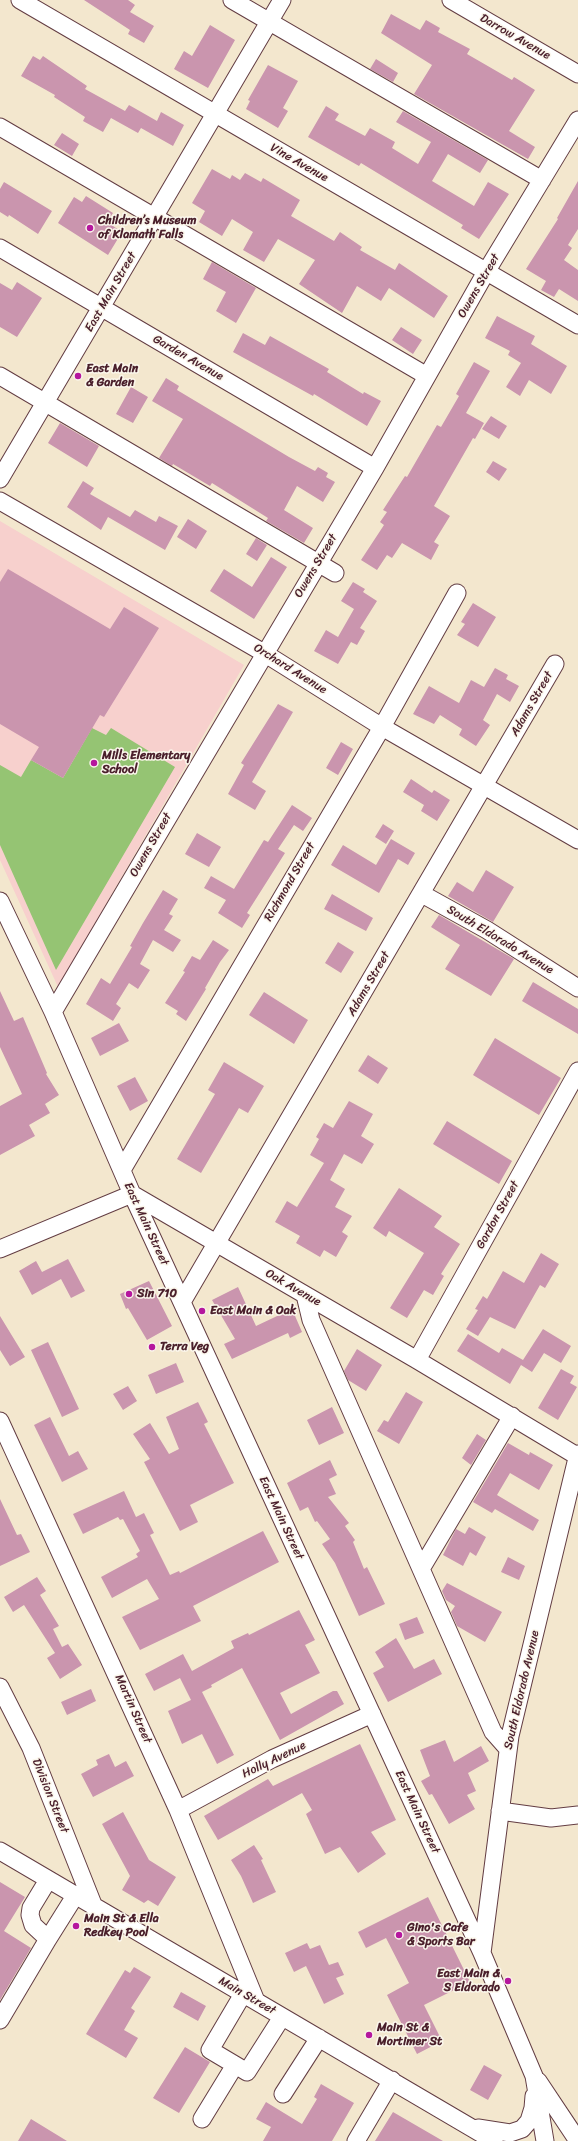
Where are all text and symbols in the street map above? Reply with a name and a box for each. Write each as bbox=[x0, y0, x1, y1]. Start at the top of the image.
street label: Darrow Avenue bbox=[477, 11, 553, 63]
street label: Vine Avenue bbox=[267, 141, 331, 185]
place label: Children’s Museum of Klamath Falls bbox=[98, 214, 196, 242]
marker: Children’s Museum of Klamath Falls bbox=[85, 223, 95, 233]
street label: East Main Street bbox=[82, 249, 140, 335]
street label: Owens Street bbox=[455, 251, 503, 321]
street label: Garden Avenue bbox=[150, 332, 226, 384]
place label: East Main & Garden bbox=[86, 362, 138, 390]
marker: East Main & Garden bbox=[73, 371, 83, 381]
street label: Owens Street bbox=[291, 532, 341, 600]
street label: Orchard Avenue bbox=[251, 641, 329, 697]
street label: Adams Street bbox=[508, 669, 556, 739]
place label: Mills Elementary School bbox=[102, 749, 190, 777]
marker: Mills Elementary School bbox=[89, 758, 99, 768]
street label: Owens Street bbox=[127, 810, 175, 880]
street label: Richmond Street bbox=[262, 840, 318, 924]
street label: South Eldorado Avenue bbox=[444, 902, 556, 978]
street label: Adams Street bbox=[345, 949, 393, 1019]
street label: Gordon Street bbox=[473, 1179, 523, 1251]
street label: East Main Street bbox=[120, 1180, 172, 1268]
street label: Oak Avenue bbox=[263, 1266, 323, 1310]
place label: Sin 710 bbox=[137, 1287, 177, 1301]
marker: Sin 710 bbox=[124, 1289, 134, 1299]
place label: East Main & Oak bbox=[210, 1304, 296, 1318]
marker: East Main & Oak bbox=[197, 1306, 207, 1316]
place label: Terra Veg bbox=[160, 1340, 209, 1354]
marker: Terra Veg bbox=[147, 1342, 157, 1352]
street label: East Main Street bbox=[255, 1474, 307, 1562]
street label: South Eldorado Avenue bbox=[501, 1629, 543, 1751]
street label: Martin Street bbox=[111, 1672, 155, 1746]
street label: Holly Avenue bbox=[240, 1738, 308, 1782]
street label: Division Street bbox=[29, 1757, 71, 1835]
street label: East Main Street bbox=[391, 1768, 443, 1856]
place label: Main St & Ella Redkey Pool bbox=[84, 1912, 159, 1940]
marker: Main St & Ella Redkey Pool bbox=[71, 1921, 81, 1931]
place label: Gino's Cafe & Sports Bar bbox=[407, 1921, 475, 1949]
marker: Gino's Cafe & Sports Bar bbox=[394, 1930, 404, 1940]
place label: East Main & S Eldorado bbox=[437, 1967, 500, 1995]
street label: Main Street bbox=[216, 1974, 278, 2018]
marker: East Main & S Eldorado bbox=[503, 1976, 513, 1986]
place label: Main St & Mortimer St bbox=[377, 2021, 442, 2049]
marker: Main St & Mortimer St bbox=[364, 2030, 374, 2040]

